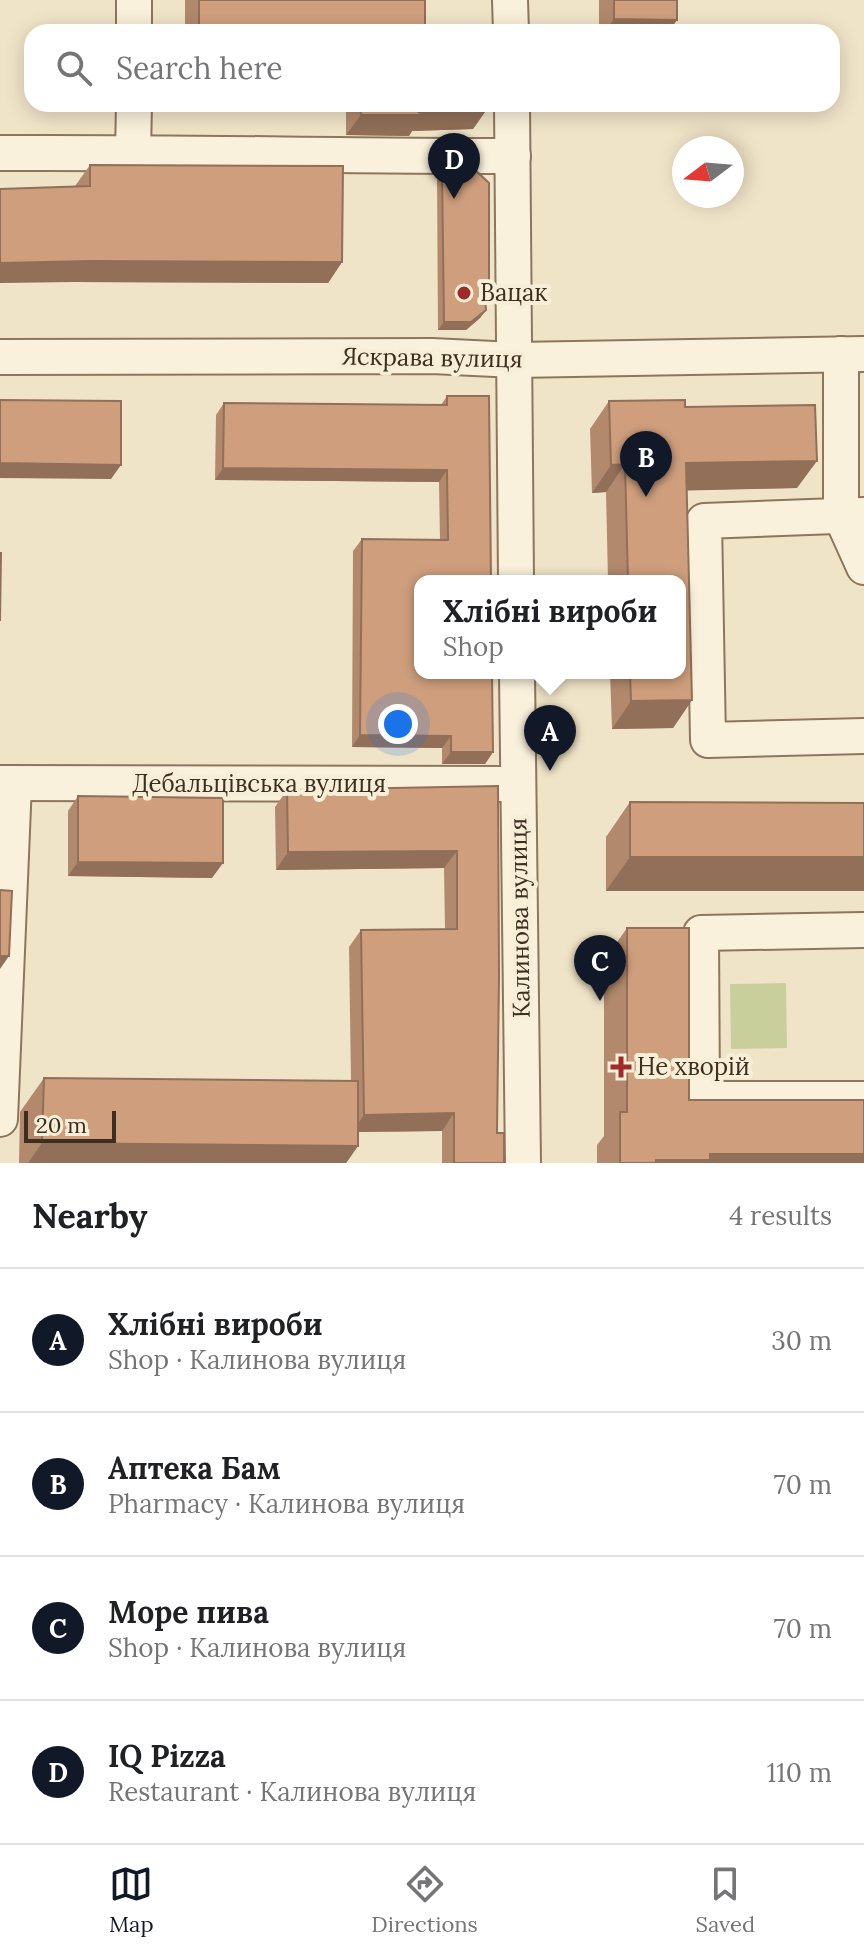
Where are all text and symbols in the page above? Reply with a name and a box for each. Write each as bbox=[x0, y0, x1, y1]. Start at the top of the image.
search box bbox=[24, 24, 840, 112]
icon: search bbox=[52, 46, 96, 90]
text: Search here bbox=[116, 49, 283, 87]
pin: D bbox=[428, 133, 480, 199]
north arrow bbox=[672, 136, 744, 208]
place label: Вацак bbox=[480, 277, 547, 308]
marker: Вацак bbox=[455, 284, 473, 302]
street label: Яскрава вулиця bbox=[341, 340, 523, 375]
pin: B bbox=[620, 431, 672, 497]
popup bbox=[414, 575, 686, 679]
text: Хлібні вироби bbox=[443, 592, 657, 630]
text: Shop bbox=[443, 630, 504, 663]
your location bbox=[378, 704, 418, 744]
pin: A bbox=[524, 705, 576, 771]
street label: Дебальцівська вулиця bbox=[132, 768, 386, 799]
street label: Калинова вулиця bbox=[502, 818, 537, 1018]
pin: C bbox=[574, 935, 626, 1001]
place label: Не хворій bbox=[637, 1051, 750, 1082]
marker: Не хворій bbox=[612, 1058, 630, 1076]
scale bar bbox=[24, 1107, 116, 1143]
text: 20 m bbox=[36, 1111, 87, 1139]
text: Nearby bbox=[32, 1194, 148, 1237]
text: 4 results bbox=[729, 1199, 832, 1232]
text: Хлібні вироби bbox=[108, 1305, 322, 1343]
text: A bbox=[49, 1324, 67, 1357]
text: 30 m bbox=[771, 1324, 832, 1357]
text: Shop · Калинова вулиця bbox=[108, 1343, 406, 1376]
text: Аптека Бам bbox=[108, 1449, 280, 1487]
text: B bbox=[49, 1468, 67, 1501]
text: 70 m bbox=[774, 1468, 832, 1501]
text: Pharmacy · Калинова вулиця bbox=[108, 1487, 465, 1520]
text: Море пива bbox=[108, 1593, 269, 1631]
text: C bbox=[49, 1612, 67, 1645]
text: 70 m bbox=[774, 1612, 832, 1645]
text: Shop · Калинова вулиця bbox=[108, 1631, 406, 1664]
text: IQ Pizza bbox=[108, 1737, 226, 1775]
text: D bbox=[48, 1756, 68, 1789]
text: 110 m bbox=[767, 1756, 832, 1789]
text: Restaurant · Калинова вулиця bbox=[108, 1775, 477, 1808]
tab: Map bbox=[109, 1862, 154, 1938]
tab: Directions bbox=[371, 1862, 478, 1938]
tab: Saved bbox=[696, 1862, 755, 1938]

